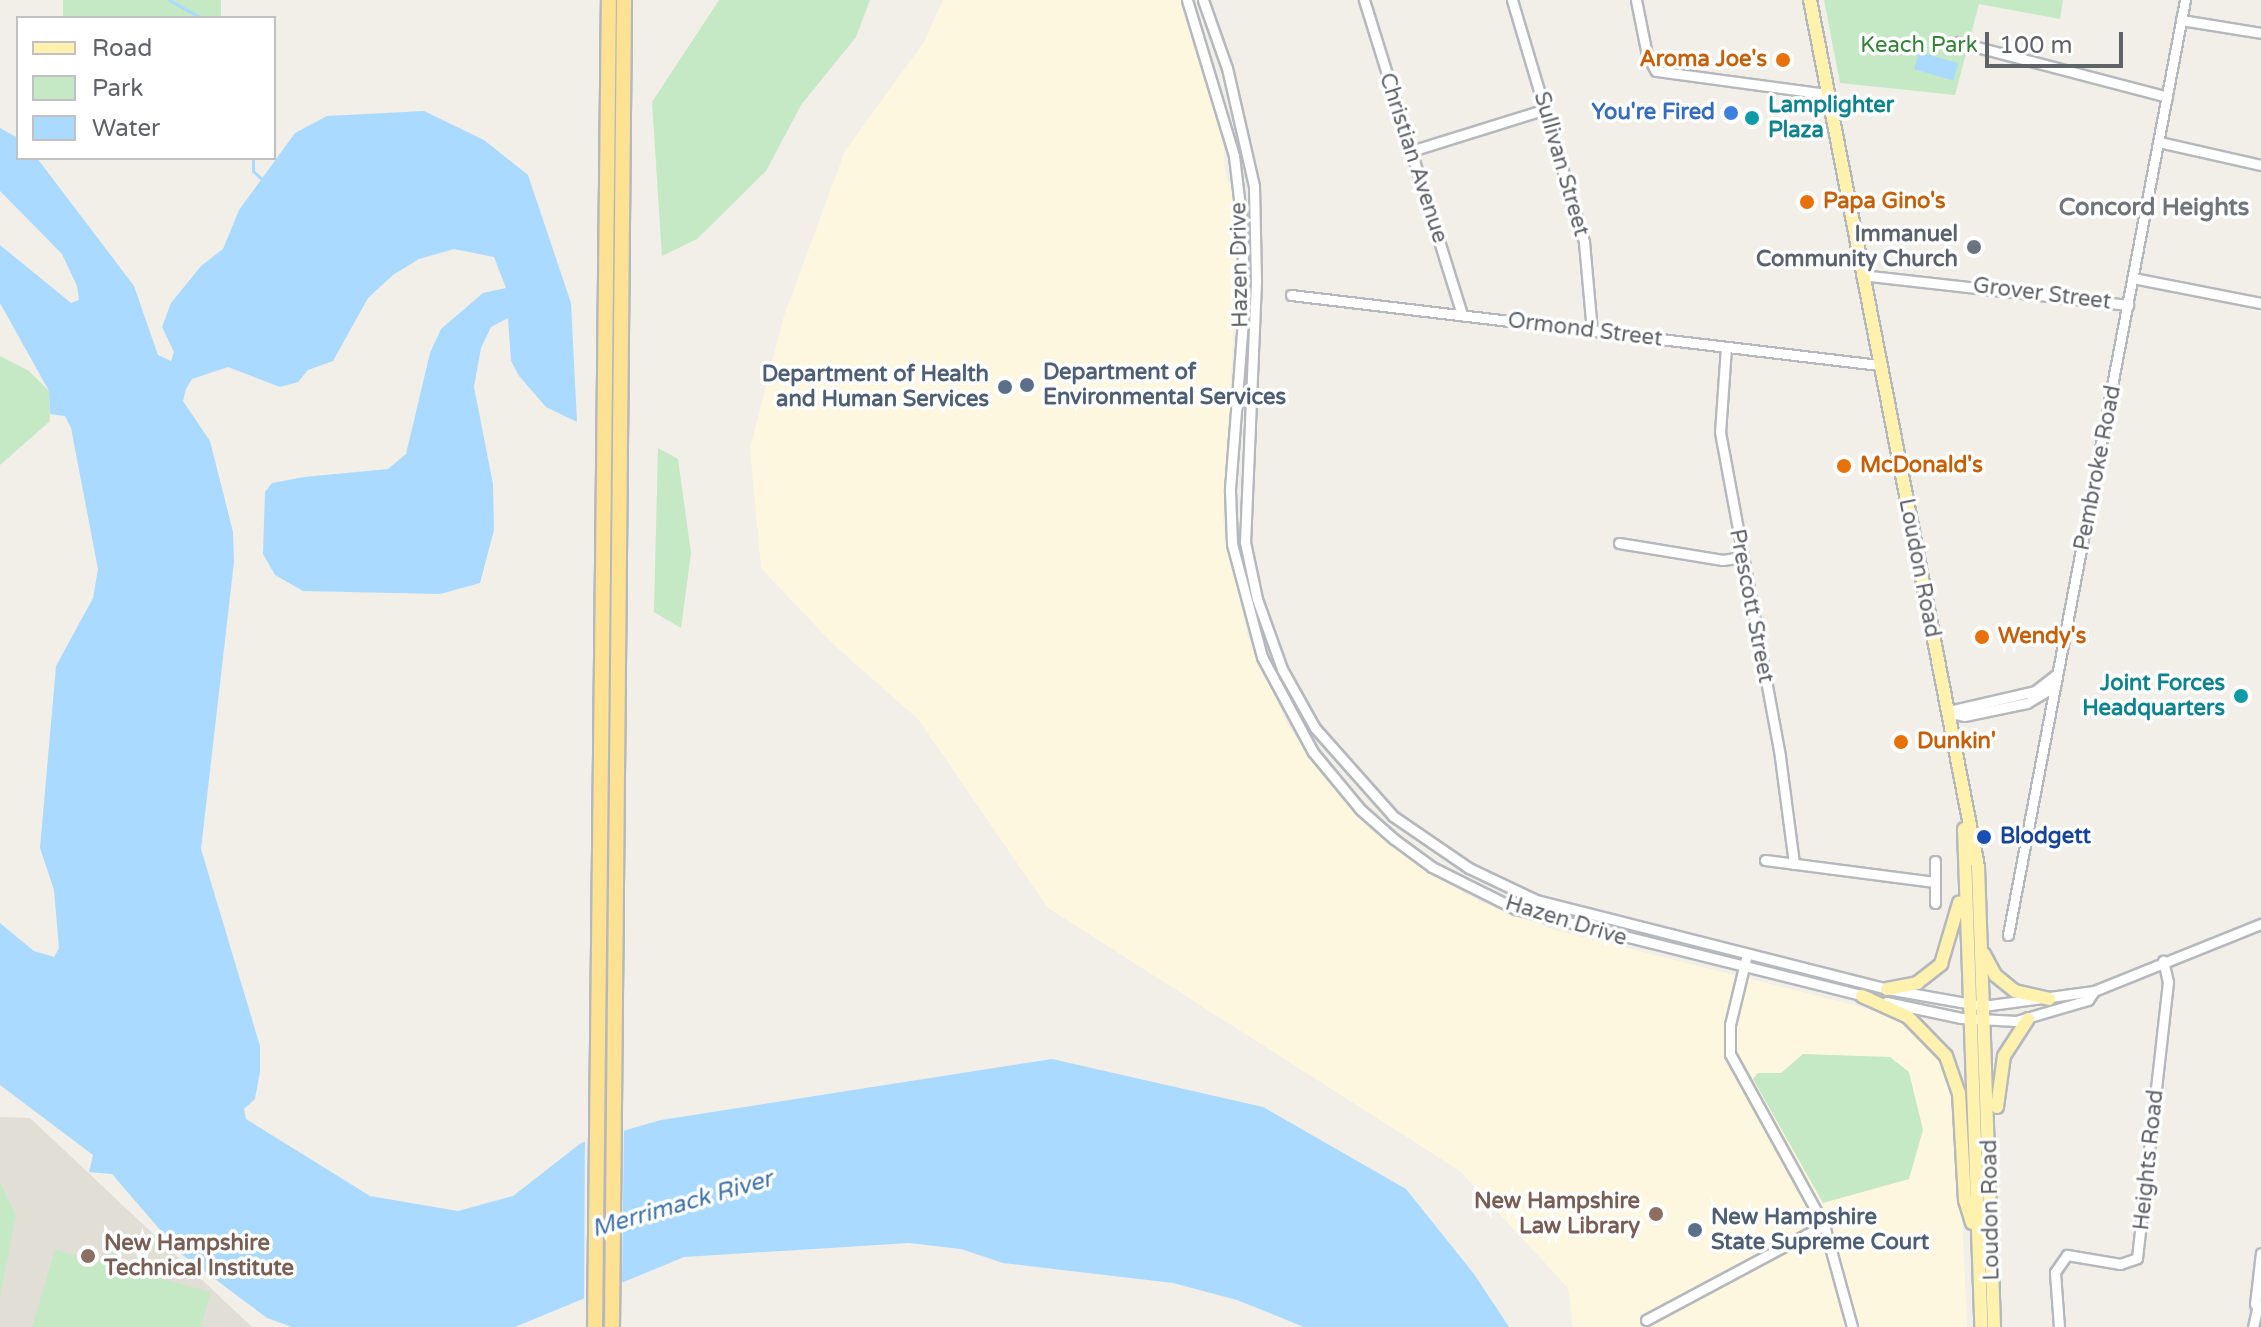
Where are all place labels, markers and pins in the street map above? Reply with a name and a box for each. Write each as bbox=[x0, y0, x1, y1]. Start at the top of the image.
place label: Aroma Joe's bbox=[1639, 47, 1767, 73]
marker: Aroma Joe's bbox=[1774, 51, 1792, 69]
place label: Lamplighter Plaza bbox=[1768, 92, 1894, 144]
place label: You're Fired bbox=[1592, 100, 1715, 126]
marker: You're Fired bbox=[1722, 104, 1740, 122]
marker: Lamplighter Plaza bbox=[1743, 109, 1761, 127]
place label: Papa Gino's bbox=[1823, 189, 1946, 215]
marker: Papa Gino's bbox=[1798, 193, 1816, 211]
place label: Immanuel Community Church bbox=[1756, 221, 1958, 272]
marker: Immanuel Community Church bbox=[1965, 238, 1983, 256]
place label: Department of Environmental Services bbox=[1043, 359, 1286, 410]
place label: Department of Health and Human Services bbox=[762, 361, 989, 412]
marker: Department of Environmental Services bbox=[1018, 376, 1036, 394]
marker: Department of Health and Human Services bbox=[996, 378, 1014, 396]
place label: McDonald's bbox=[1860, 453, 1983, 479]
marker: McDonald's bbox=[1835, 457, 1853, 475]
place label: Wendy's bbox=[1998, 624, 2086, 650]
marker: Wendy's bbox=[1973, 628, 1991, 646]
place label: Joint Forces Headquarters bbox=[2082, 670, 2225, 722]
marker: Joint Forces Headquarters bbox=[2232, 687, 2250, 705]
place label: Dunkin' bbox=[1917, 729, 1996, 755]
marker: Dunkin' bbox=[1892, 733, 1910, 751]
place label: Blodgett bbox=[2000, 824, 2091, 850]
marker: Blodgett bbox=[1975, 828, 1993, 846]
place label: New Hampshire Law Library bbox=[1474, 1188, 1640, 1240]
place label: New Hampshire State Supreme Court bbox=[1711, 1204, 1929, 1256]
marker: New Hampshire Law Library bbox=[1647, 1205, 1665, 1223]
marker: New Hampshire State Supreme Court bbox=[1686, 1221, 1704, 1239]
place label: New Hampshire Technical Institute bbox=[104, 1230, 294, 1282]
marker: New Hampshire Technical Institute bbox=[79, 1247, 97, 1265]

